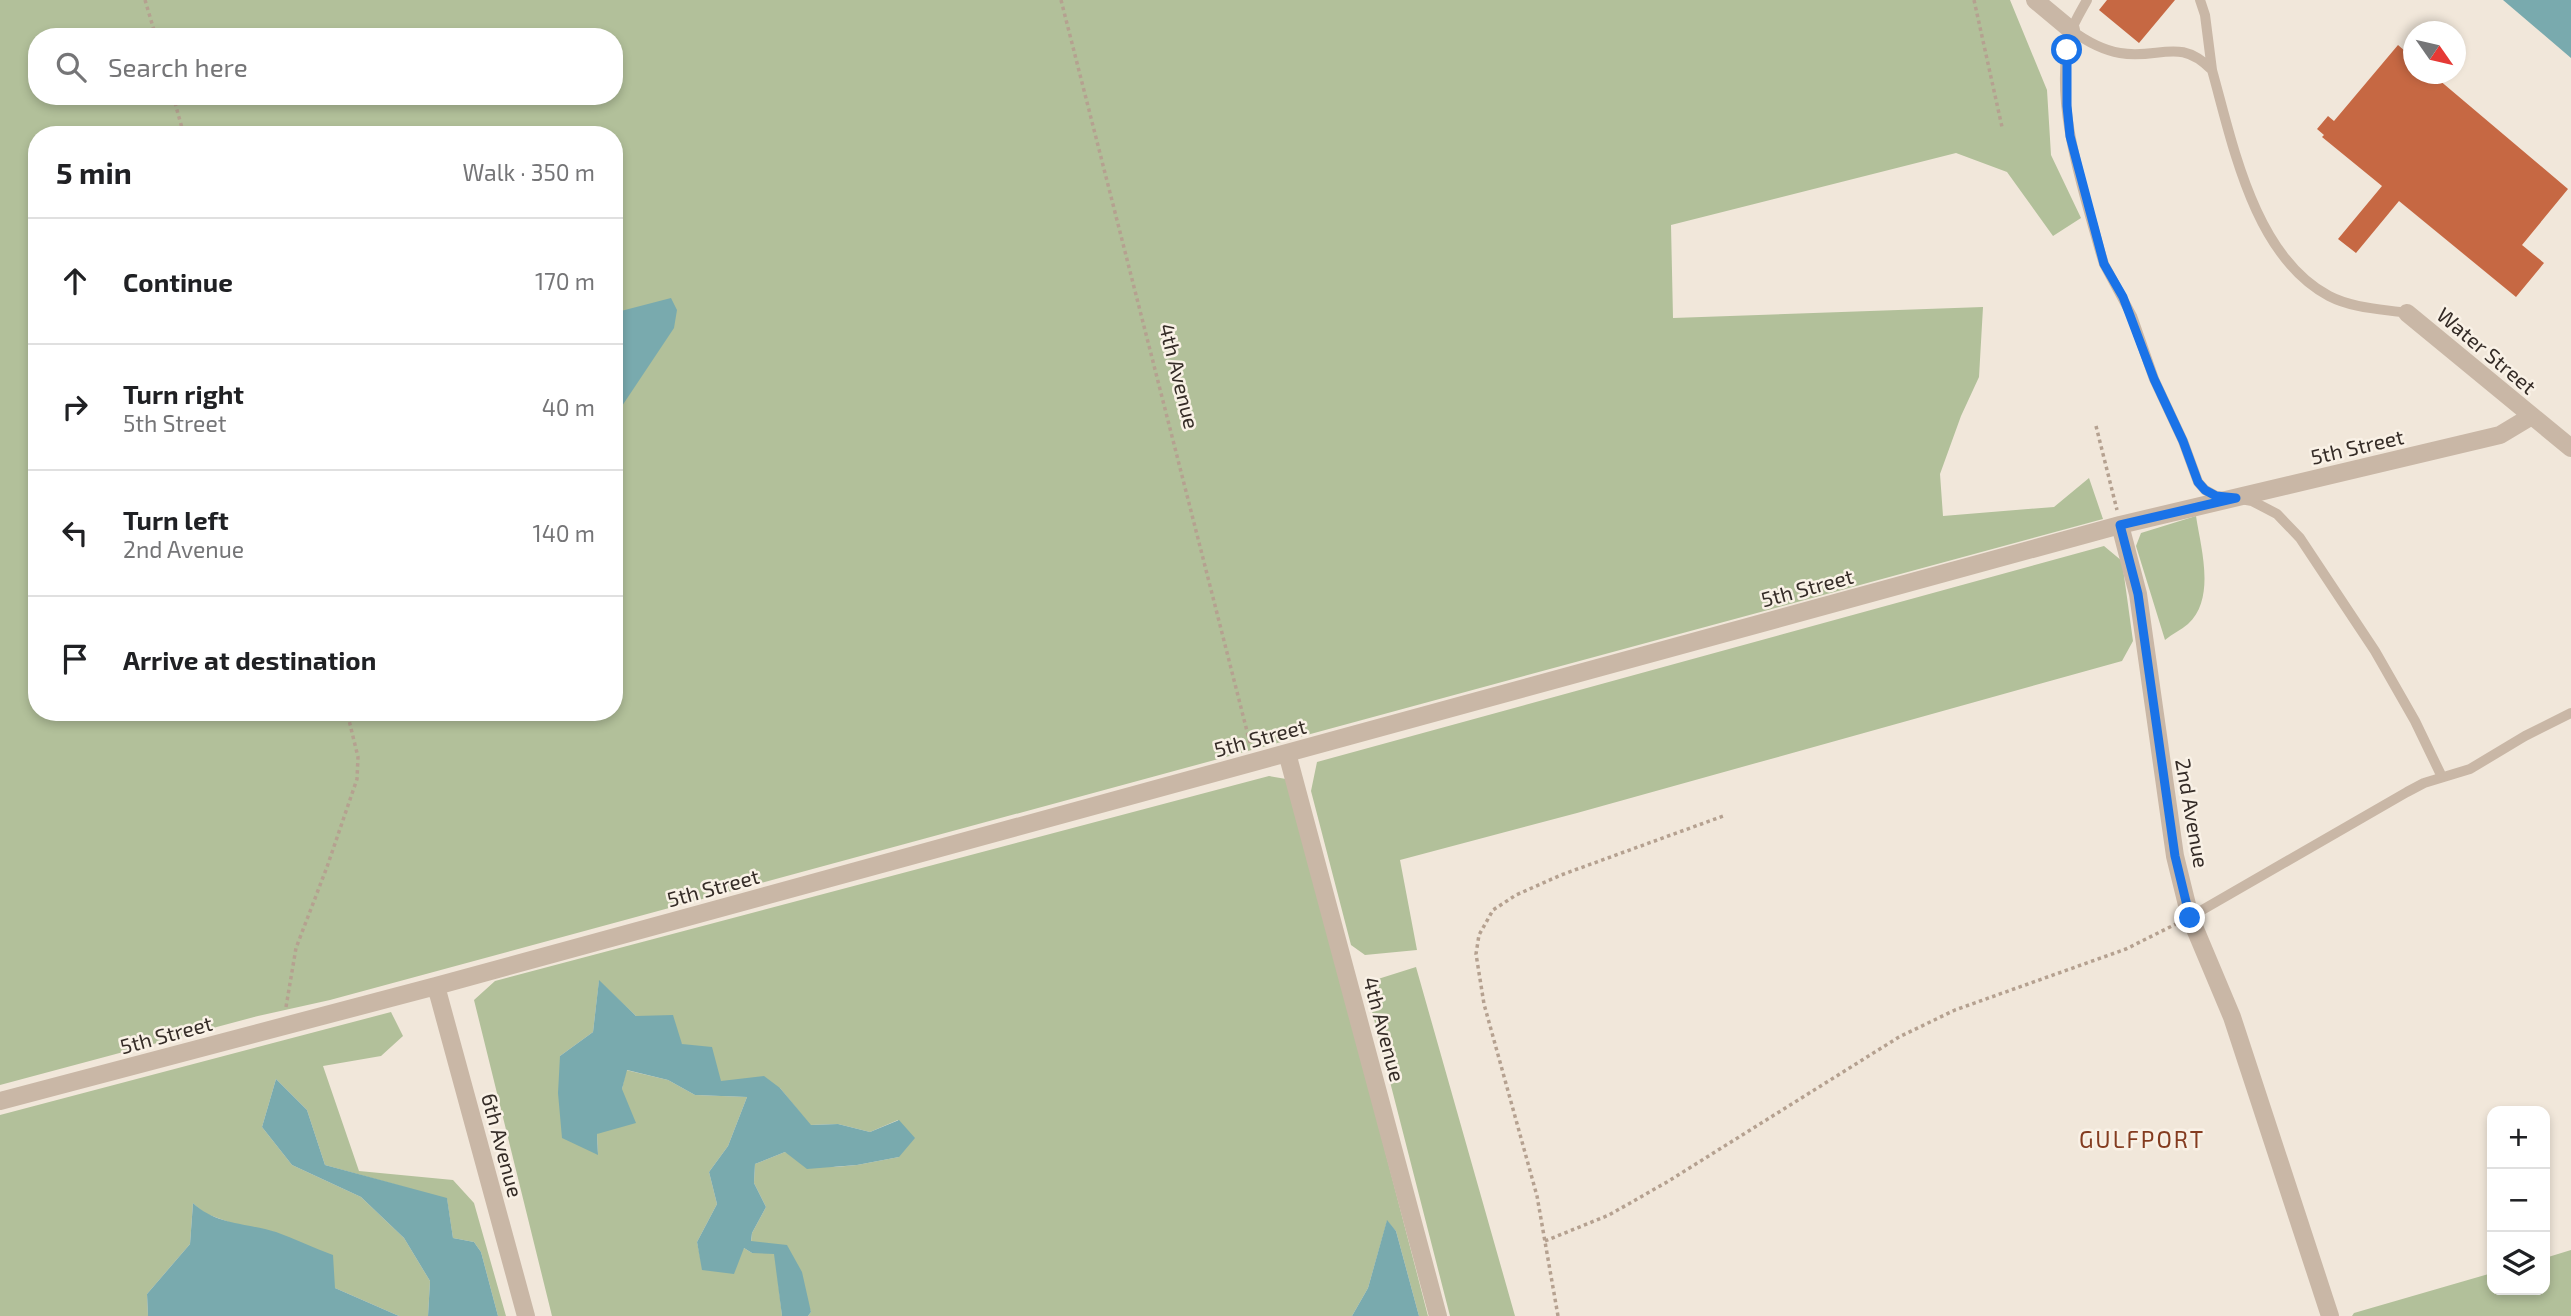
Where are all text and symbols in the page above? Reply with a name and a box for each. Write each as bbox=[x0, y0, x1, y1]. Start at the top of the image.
north arrow bbox=[2403, 21, 2466, 84]
search box bbox=[28, 28, 623, 105]
route start bbox=[2051, 34, 2082, 65]
icon: search bbox=[52, 48, 90, 86]
text: Search here bbox=[108, 51, 248, 82]
text: 5 min bbox=[56, 154, 132, 190]
text: Walk · 350 m bbox=[463, 158, 595, 186]
icon: ahead bbox=[56, 262, 94, 300]
text: Continue bbox=[123, 266, 233, 297]
text: 170 m bbox=[535, 267, 595, 295]
street label: Water Street bbox=[2432, 301, 2542, 399]
street label: 4th Avenue bbox=[1155, 321, 1205, 431]
text: Turn right bbox=[123, 378, 244, 409]
icon: right bbox=[56, 388, 94, 426]
text: 40 m bbox=[542, 393, 595, 421]
text: 5th Street bbox=[123, 409, 227, 437]
street label: 5th Street bbox=[2308, 423, 2406, 469]
text: Turn left bbox=[123, 504, 229, 535]
icon: left bbox=[56, 514, 94, 552]
text: 140 m bbox=[533, 519, 595, 547]
text: 2nd Avenue bbox=[123, 535, 244, 563]
street label: 5th Street bbox=[1758, 563, 1856, 611]
icon: arrive bbox=[56, 640, 94, 678]
text: Arrive at destination bbox=[123, 644, 376, 675]
street label: 5th Street bbox=[1211, 713, 1309, 761]
street label: 2nd Avenue bbox=[2171, 756, 2215, 870]
street label: 5th Street bbox=[664, 863, 762, 911]
route end bbox=[2174, 902, 2205, 933]
street label: 4th Avenue bbox=[1359, 974, 1411, 1084]
street label: 5th Street bbox=[117, 1010, 215, 1058]
street label: 6th Avenue bbox=[477, 1090, 529, 1200]
map controls bbox=[2487, 1106, 2550, 1295]
button: + bbox=[2487, 1106, 2550, 1169]
district label: GULFPORT bbox=[2079, 1125, 2205, 1153]
button: − bbox=[2487, 1169, 2550, 1232]
button: layers bbox=[2487, 1232, 2550, 1295]

